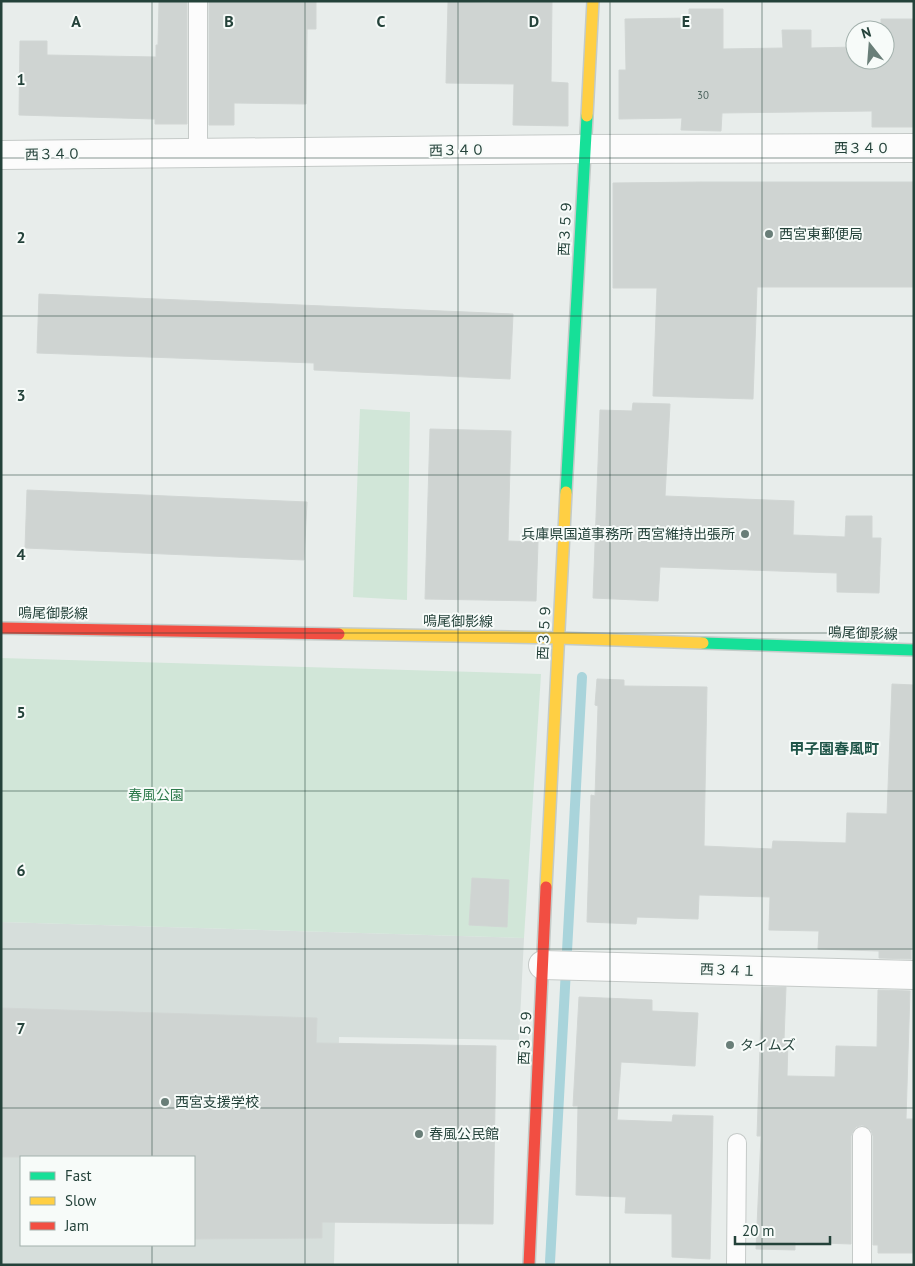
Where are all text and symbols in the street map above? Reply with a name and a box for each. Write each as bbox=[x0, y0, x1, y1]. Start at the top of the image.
text: A bbox=[71, 11, 81, 31]
text: B bbox=[224, 11, 234, 31]
text: C bbox=[377, 11, 386, 31]
text: D bbox=[529, 11, 539, 31]
text: E bbox=[682, 11, 690, 31]
north arrow bbox=[845, 20, 895, 70]
text: N bbox=[859, 23, 873, 43]
text: 1 bbox=[16, 69, 26, 89]
house number: 30 bbox=[697, 88, 709, 102]
street label: 西３４０ bbox=[834, 139, 890, 157]
street label: 西３４０ bbox=[429, 141, 485, 159]
street label: 西３４０ bbox=[25, 145, 81, 163]
street label: 西３５９ bbox=[555, 200, 575, 256]
place label: 西宮東郵便局 bbox=[779, 225, 863, 243]
text: 2 bbox=[16, 227, 26, 247]
marker: 西宮東郵便局 bbox=[763, 228, 775, 240]
text: 3 bbox=[16, 385, 26, 405]
place label: 兵庫県国道事務所 西宮維持出張所 bbox=[521, 525, 735, 543]
marker: 兵庫県国道事務所 西宮維持出張所 bbox=[739, 528, 751, 540]
text: 4 bbox=[16, 544, 26, 564]
street label: 鳴尾御影線 bbox=[18, 603, 88, 623]
street label: 西３５９ bbox=[534, 604, 554, 660]
street label: 鳴尾御影線 bbox=[423, 611, 493, 631]
street label: 鳴尾御影線 bbox=[828, 623, 898, 643]
text: 5 bbox=[16, 702, 26, 722]
district label: 甲子園春風町 bbox=[789, 739, 879, 758]
park label: 春風公園 bbox=[128, 786, 184, 804]
text: 6 bbox=[16, 860, 26, 880]
street label: 西３４１ bbox=[700, 960, 756, 980]
street label: 西３５９ bbox=[515, 1009, 535, 1065]
text: 7 bbox=[16, 1018, 26, 1038]
place label: タイムズ bbox=[740, 1036, 796, 1054]
marker: タイムズ bbox=[724, 1039, 736, 1051]
place label: 西宮支援学校 bbox=[175, 1093, 259, 1111]
marker: 西宮支援学校 bbox=[159, 1096, 171, 1108]
place label: 春風公民館 bbox=[429, 1125, 499, 1143]
marker: 春風公民館 bbox=[413, 1128, 425, 1140]
legend bbox=[20, 1156, 195, 1246]
text: Fast bbox=[65, 1166, 92, 1185]
text: Slow bbox=[65, 1191, 96, 1210]
scale bar bbox=[735, 1214, 830, 1246]
text: Jam bbox=[64, 1216, 89, 1235]
text: 20 m bbox=[742, 1221, 775, 1240]

